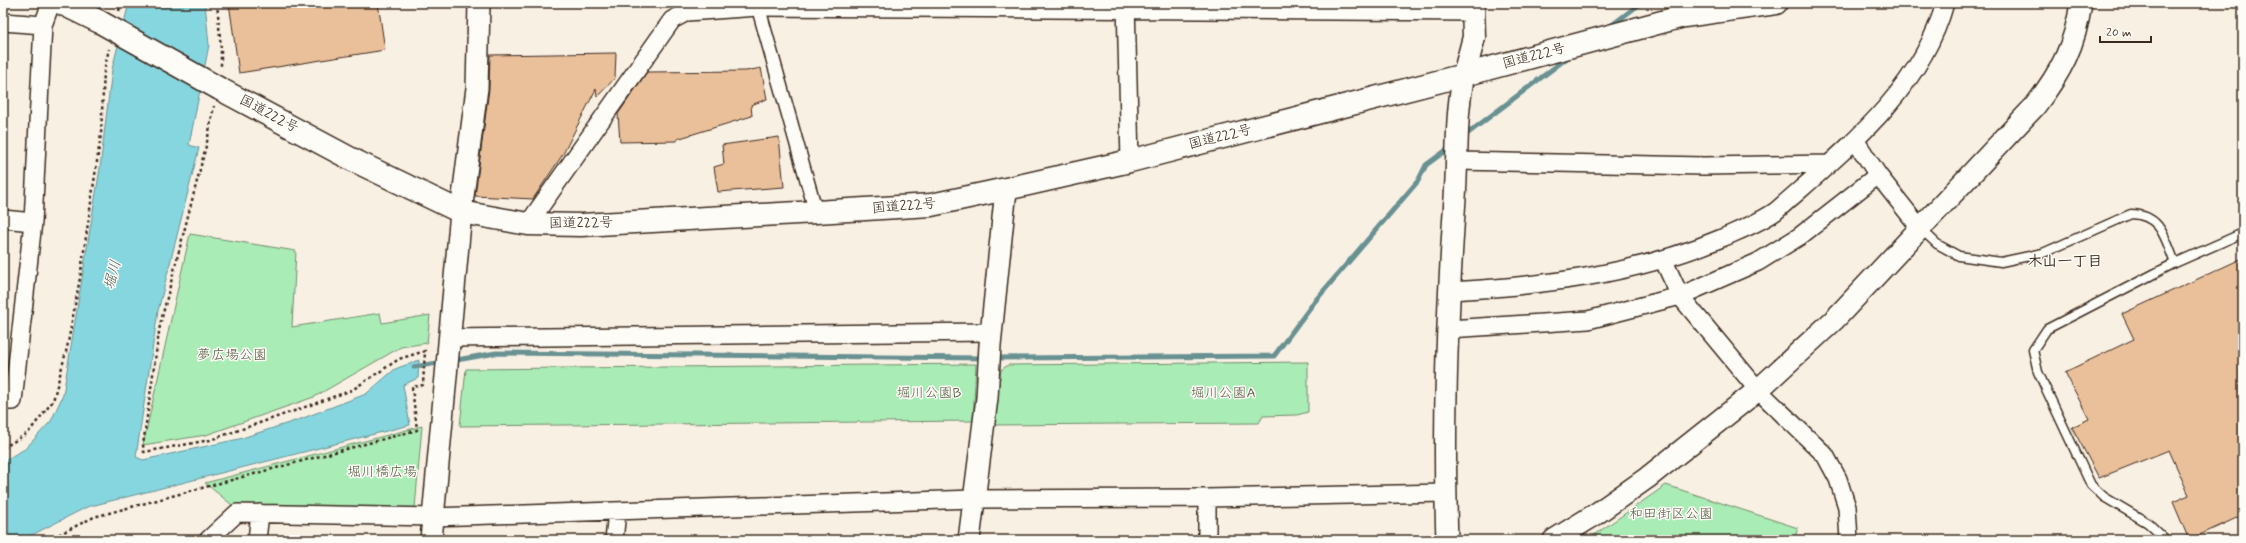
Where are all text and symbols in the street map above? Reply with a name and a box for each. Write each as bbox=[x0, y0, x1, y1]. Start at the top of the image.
scale bar bbox=[2100, 18, 2151, 44]
text: 20 m bbox=[2106, 25, 2132, 41]
street label: 国道222号 bbox=[1500, 39, 1568, 73]
street label: 国道222号 bbox=[236, 91, 302, 137]
street label: 国道222号 bbox=[1186, 120, 1254, 154]
street label: 国道222号 bbox=[871, 194, 937, 218]
street label: 国道222号 bbox=[549, 213, 613, 233]
district label: 木山一丁目 bbox=[2027, 252, 2103, 272]
water label: 堀川 bbox=[99, 258, 127, 292]
park label: 夢広場公園 bbox=[197, 346, 267, 364]
park label: 堀川公園B bbox=[897, 384, 962, 402]
park label: 堀川公園A bbox=[1190, 384, 1256, 402]
park label: 堀川橋広場 bbox=[347, 463, 417, 481]
park label: 和田街区公園 bbox=[1629, 505, 1713, 523]

